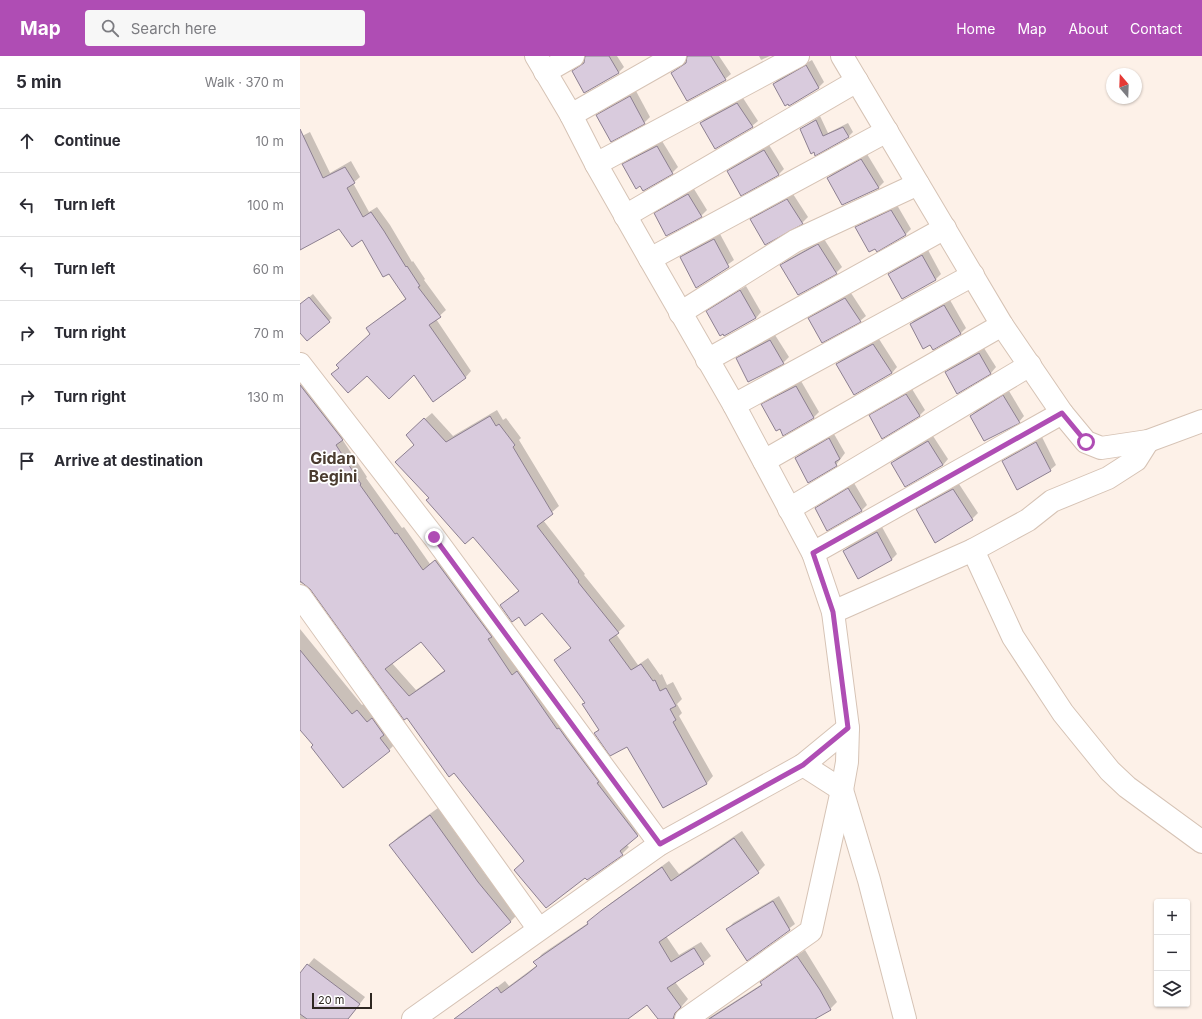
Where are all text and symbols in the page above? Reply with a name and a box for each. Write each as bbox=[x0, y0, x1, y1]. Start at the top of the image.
search box bbox=[85, 10, 365, 46]
text: Map bbox=[20, 17, 61, 40]
icon: search bbox=[99, 17, 121, 39]
text: Search here bbox=[131, 19, 216, 38]
text: Home bbox=[956, 20, 995, 37]
text: Map bbox=[1017, 20, 1047, 37]
text: About bbox=[1069, 20, 1108, 37]
text: Contact bbox=[1130, 20, 1182, 37]
north arrow bbox=[1106, 68, 1142, 104]
text: 5 min bbox=[16, 72, 62, 92]
text: Walk · 370 m bbox=[205, 74, 284, 90]
icon: ahead bbox=[16, 130, 38, 152]
text: Continue bbox=[54, 131, 121, 150]
text: 10 m bbox=[255, 133, 284, 149]
icon: left bbox=[16, 194, 38, 216]
text: Turn left bbox=[54, 195, 115, 214]
text: 100 m bbox=[247, 197, 284, 213]
icon: left bbox=[16, 258, 38, 280]
text: Turn left bbox=[54, 259, 115, 278]
text: 60 m bbox=[253, 261, 284, 277]
icon: right bbox=[16, 322, 38, 344]
text: Turn right bbox=[54, 323, 126, 342]
text: 70 m bbox=[254, 325, 284, 341]
icon: right bbox=[16, 386, 38, 408]
text: Turn right bbox=[54, 387, 126, 406]
text: 130 m bbox=[247, 389, 284, 405]
route start bbox=[1077, 433, 1095, 451]
district label: Gidan Begini bbox=[309, 448, 357, 486]
icon: arrive bbox=[16, 450, 38, 472]
text: Arrive at destination bbox=[54, 451, 203, 470]
route end bbox=[425, 528, 443, 546]
map controls bbox=[1154, 899, 1190, 1007]
button: + bbox=[1154, 899, 1190, 935]
button: − bbox=[1154, 935, 1190, 971]
button: layers bbox=[1154, 971, 1190, 1007]
scale bar bbox=[312, 991, 372, 1010]
text: 20 m bbox=[318, 993, 344, 1007]

